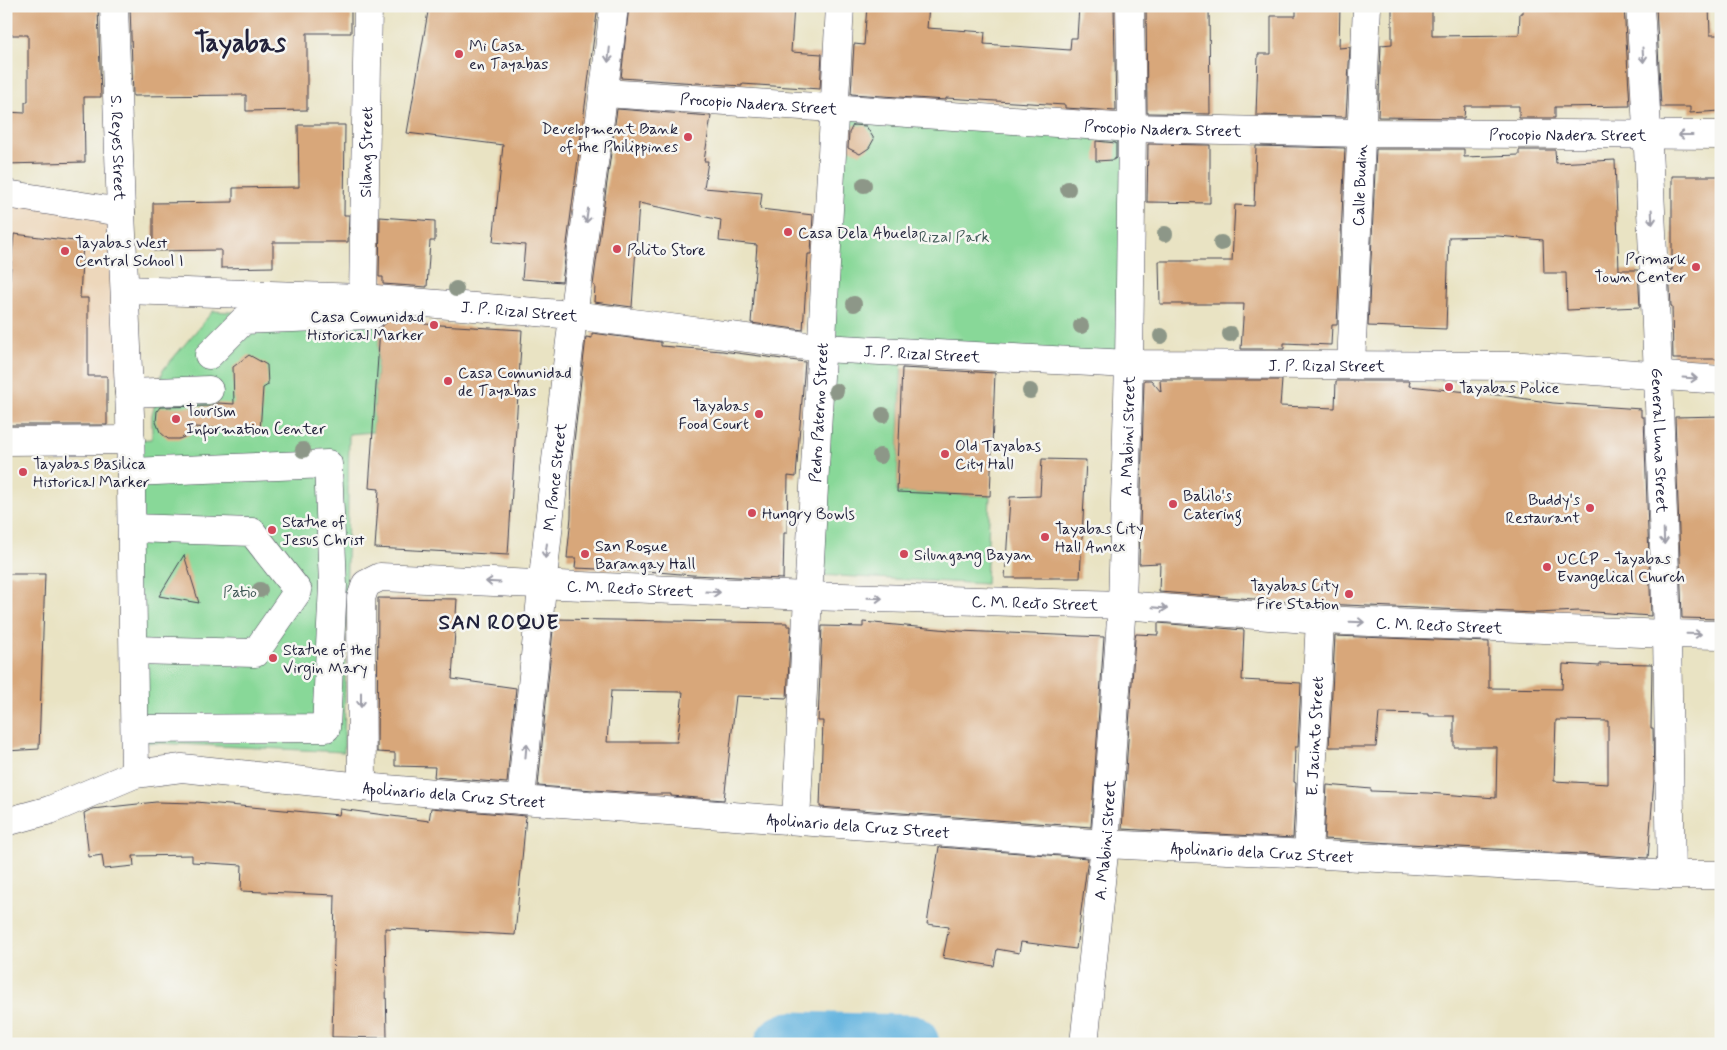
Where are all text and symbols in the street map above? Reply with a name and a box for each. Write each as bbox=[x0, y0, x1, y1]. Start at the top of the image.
district label: Tayabas bbox=[194, 27, 286, 61]
place label: Mi Casa en Tayabas bbox=[469, 36, 549, 75]
one-way arrow bbox=[604, 46, 614, 62]
one-way arrow bbox=[1639, 47, 1648, 63]
marker: Mi Casa en Tayabas bbox=[453, 48, 465, 60]
street label: Procopio Nadera Street bbox=[679, 89, 838, 120]
street label: S. Reyes Street bbox=[105, 95, 130, 202]
street label: Silang Street bbox=[356, 106, 378, 198]
street label: Procopio Nadera Street bbox=[1083, 116, 1242, 142]
place label: Development Bank of the Philippines bbox=[542, 119, 678, 158]
street label: Procopio Nadera Street bbox=[1489, 125, 1647, 147]
one-way arrow bbox=[1677, 130, 1693, 140]
marker: Development Bank of the Philippines bbox=[682, 131, 694, 143]
street label: Calle Budin bbox=[1348, 143, 1373, 227]
one-way arrow bbox=[582, 207, 592, 223]
one-way arrow bbox=[1647, 208, 1657, 225]
place label: Casa Dela Abuela bbox=[798, 223, 919, 244]
marker: Casa Dela Abuela bbox=[782, 226, 794, 238]
park label: Rizal Park bbox=[919, 227, 989, 248]
place label: Tayabas West Central School I bbox=[75, 233, 184, 272]
place label: Polito Store bbox=[627, 240, 706, 261]
marker: Polito Store bbox=[611, 243, 623, 255]
marker: Tayabas West Central School I bbox=[59, 245, 71, 257]
place label: Primark Town Center bbox=[1595, 249, 1686, 288]
marker: Primark Town Center bbox=[1690, 261, 1702, 273]
street label: J. P. Rizal Street bbox=[460, 297, 579, 327]
place label: Casa Comunidad Historical Marker bbox=[307, 307, 424, 346]
marker: Casa Comunidad Historical Marker bbox=[428, 319, 440, 331]
street label: J. P. Rizal Street bbox=[863, 341, 981, 368]
street label: Pedro Paterno Street bbox=[805, 342, 834, 483]
street label: J. P. Rizal Street bbox=[1268, 356, 1386, 377]
place label: Casa Comunidad de Tayabas bbox=[458, 363, 572, 402]
street label: General Luna Street bbox=[1646, 367, 1672, 514]
one-way arrow bbox=[1682, 373, 1698, 382]
marker: Casa Comunidad de Tayabas bbox=[442, 375, 454, 387]
street label: A. Mabini Street bbox=[1116, 375, 1141, 496]
place label: Tayabas Police bbox=[1459, 378, 1560, 399]
marker: Tayabas Police bbox=[1443, 381, 1455, 393]
place label: Tayabas Food Court bbox=[678, 396, 749, 435]
place label: Tourism Information Center bbox=[186, 401, 326, 442]
marker: Tayabas Food Court bbox=[753, 408, 765, 420]
marker: Tourism Information Center bbox=[170, 413, 182, 425]
street label: M. Ponce Street bbox=[539, 421, 572, 532]
place label: Old Tayabas City Hall bbox=[955, 436, 1041, 475]
marker: Old Tayabas City Hall bbox=[939, 448, 951, 460]
place label: Tayabas Basilica Historical Marker bbox=[33, 454, 150, 493]
marker: Tayabas Basilica Historical Marker bbox=[17, 466, 29, 478]
place label: Balilo's Catering bbox=[1183, 486, 1242, 526]
place label: Buddy's Restaurant bbox=[1506, 490, 1580, 529]
marker: Balilo's Catering bbox=[1167, 498, 1179, 510]
marker: Buddy's Restaurant bbox=[1584, 502, 1596, 514]
place label: Hungry Bowls bbox=[762, 504, 855, 526]
marker: Hungry Bowls bbox=[746, 507, 758, 519]
place label: Statue of Jesus Christ bbox=[282, 512, 365, 551]
place label: Tayabas City Hall Annex bbox=[1055, 519, 1144, 558]
marker: Statue of Jesus Christ bbox=[266, 524, 278, 536]
one-way arrow bbox=[1659, 528, 1669, 545]
marker: Tayabas City Hall Annex bbox=[1039, 531, 1051, 543]
place label: San Roque Barangay Hall bbox=[595, 536, 695, 575]
one-way arrow bbox=[541, 542, 551, 558]
place label: Silungang Bayan bbox=[914, 545, 1034, 567]
marker: San Roque Barangay Hall bbox=[579, 548, 591, 560]
marker: Silungang Bayan bbox=[898, 548, 910, 560]
place label: UCCP - Tayabas Evangelical Church bbox=[1557, 549, 1685, 589]
marker: UCCP - Tayabas Evangelical Church bbox=[1541, 561, 1553, 573]
street label: C. M. Recto Street bbox=[566, 576, 695, 603]
place label: Tayabas City Fire Station bbox=[1250, 576, 1339, 615]
one-way arrow bbox=[485, 577, 502, 587]
park label: Patio bbox=[223, 582, 257, 603]
one-way arrow bbox=[705, 587, 721, 596]
marker: Tayabas City Fire Station bbox=[1343, 588, 1355, 600]
street label: C. M. Recto Street bbox=[971, 592, 1099, 616]
one-way arrow bbox=[866, 593, 883, 603]
one-way arrow bbox=[1152, 603, 1168, 613]
district label: SAN ROQUE bbox=[439, 609, 559, 637]
street label: C. M. Recto Street bbox=[1375, 613, 1504, 639]
one-way arrow bbox=[1348, 617, 1365, 627]
one-way arrow bbox=[1685, 629, 1701, 639]
place label: Statue of the Virgin Mary bbox=[283, 640, 372, 680]
marker: Statue of the Virgin Mary bbox=[267, 652, 279, 664]
street label: E. Jacinto Street bbox=[1302, 676, 1329, 797]
one-way arrow bbox=[356, 691, 366, 707]
one-way arrow bbox=[521, 744, 530, 760]
street label: Apolinario dela Cruz Street bbox=[362, 778, 547, 814]
street label: A. Mabini Street bbox=[1090, 779, 1122, 901]
street label: Apolinario dela Cruz Street bbox=[766, 810, 951, 844]
street label: Apolinario dela Cruz Street bbox=[1170, 838, 1355, 869]

